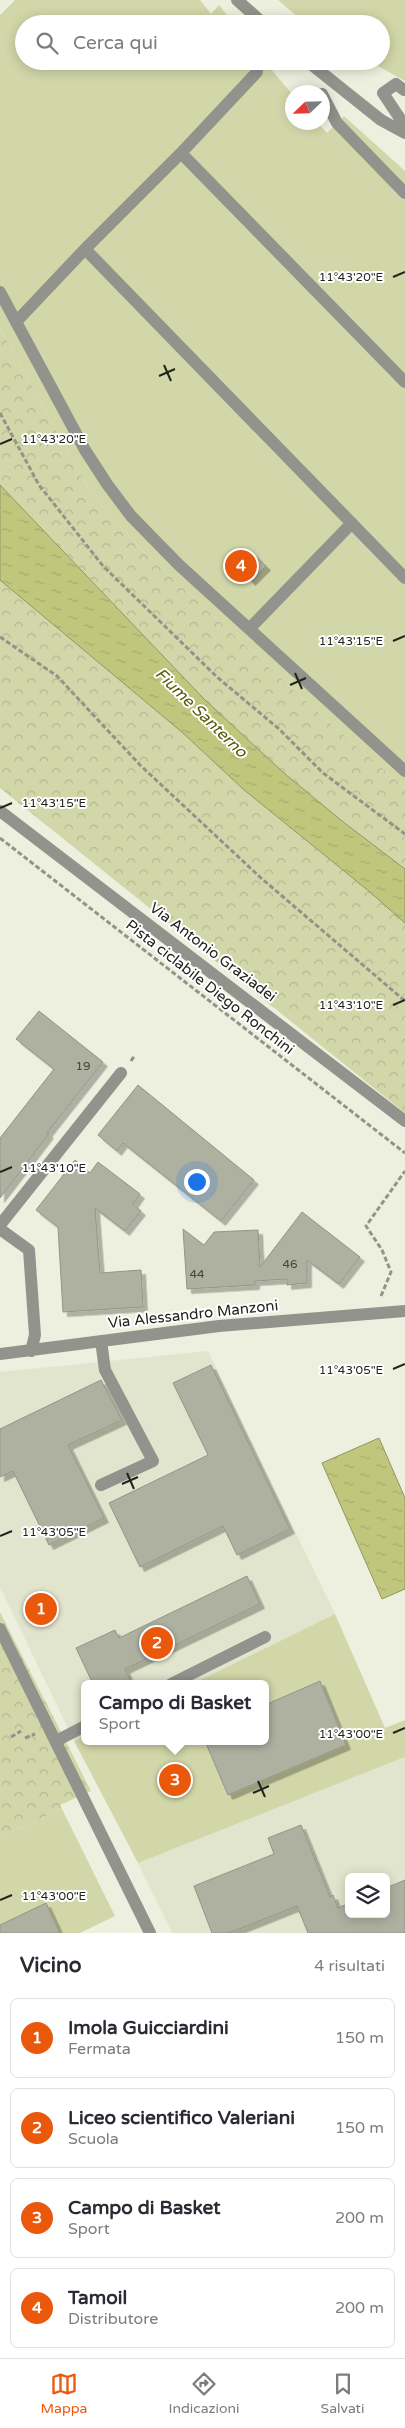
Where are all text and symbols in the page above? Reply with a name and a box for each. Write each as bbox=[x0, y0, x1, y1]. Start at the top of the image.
search box bbox=[15, 15, 390, 70]
icon: search bbox=[33, 29, 61, 57]
text: Cerca qui bbox=[73, 32, 158, 54]
north arrow bbox=[285, 85, 330, 130]
text: 11°43'20"E bbox=[319, 270, 384, 284]
text: 11°43'20"E bbox=[22, 432, 87, 446]
pin: 4 bbox=[225, 547, 257, 585]
text: 11°43'15"E bbox=[319, 634, 384, 648]
water label: Fiume Santerno bbox=[151, 664, 252, 763]
text: 11°43'15"E bbox=[22, 796, 87, 810]
street label: Via Antonio Graziadei bbox=[146, 899, 280, 1005]
street label: Pista ciclabile Diego Ronchini bbox=[122, 916, 298, 1058]
text: 11°43'10"E bbox=[319, 998, 384, 1012]
house number: 19 bbox=[75, 1059, 91, 1073]
text: 11°43'10"E bbox=[22, 1161, 87, 1175]
your location bbox=[184, 1169, 210, 1195]
house number: 46 bbox=[282, 1257, 298, 1271]
house number: 44 bbox=[189, 1267, 205, 1281]
street label: Via Alessandro Manzoni bbox=[107, 1296, 279, 1332]
text: 11°43'05"E bbox=[319, 1363, 384, 1377]
text: 11°43'05"E bbox=[22, 1525, 87, 1539]
pin: 1 bbox=[25, 1590, 57, 1628]
pin: 2 bbox=[141, 1624, 173, 1662]
popup bbox=[81, 1680, 269, 1745]
text: Campo di Basket bbox=[99, 1692, 251, 1714]
text: Sport bbox=[99, 1714, 140, 1734]
text: 11°43'00"E bbox=[319, 1727, 384, 1741]
pin: 3 bbox=[159, 1761, 191, 1799]
map controls bbox=[345, 1873, 390, 1918]
button: layers bbox=[345, 1873, 390, 1918]
text: 11°43'00"E bbox=[22, 1889, 87, 1903]
text: Vicino bbox=[20, 1953, 82, 1978]
text: 4 risultati bbox=[314, 1956, 385, 1976]
text: Imola Guicciardini bbox=[68, 2017, 229, 2039]
text: 1 bbox=[32, 2028, 42, 2048]
text: 150 m bbox=[335, 2028, 384, 2048]
text: Fermata bbox=[68, 2039, 131, 2059]
text: Liceo scientifico Valeriani bbox=[68, 2107, 295, 2129]
text: 2 bbox=[32, 2118, 42, 2138]
text: 150 m bbox=[335, 2118, 384, 2138]
text: Scuola bbox=[68, 2129, 119, 2149]
text: Campo di Basket bbox=[68, 2197, 221, 2219]
text: 3 bbox=[32, 2208, 42, 2228]
text: 200 m bbox=[335, 2208, 384, 2228]
text: Sport bbox=[68, 2219, 110, 2239]
text: Tamoil bbox=[68, 2287, 127, 2309]
text: 4 bbox=[32, 2298, 42, 2318]
text: 200 m bbox=[335, 2298, 384, 2318]
text: Distributore bbox=[68, 2309, 158, 2329]
tab: Mappa bbox=[41, 2370, 87, 2417]
tab: Indicazioni bbox=[169, 2370, 240, 2417]
tab: Salvati bbox=[321, 2370, 364, 2417]

